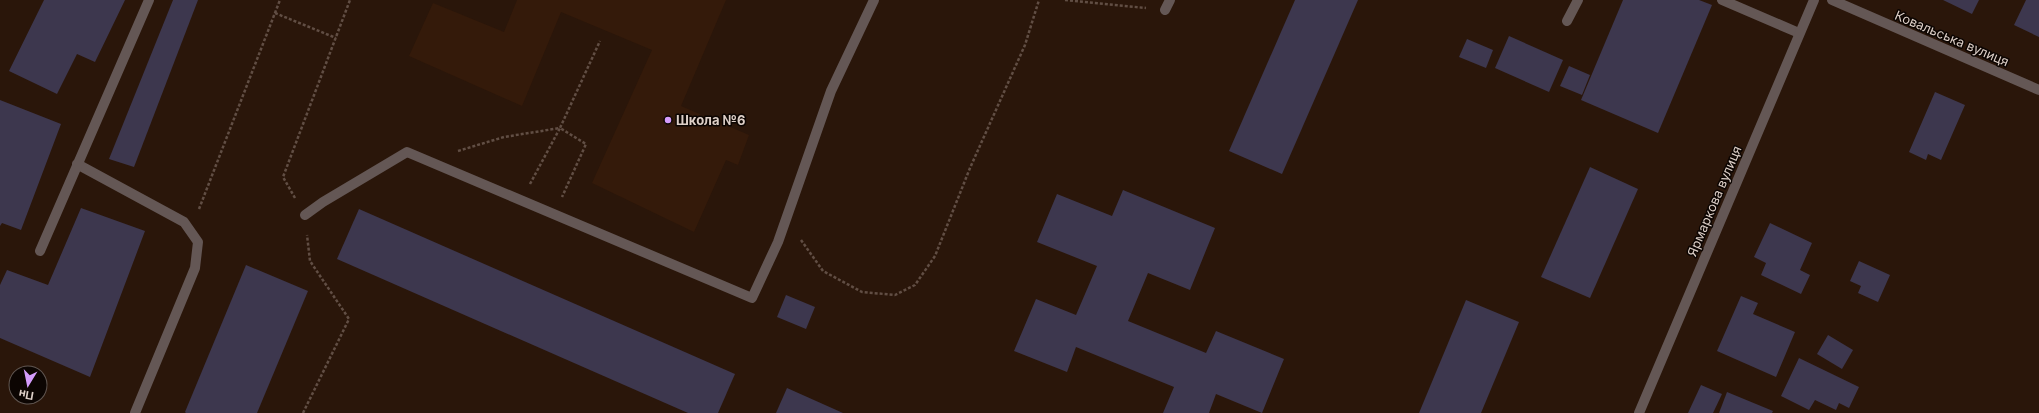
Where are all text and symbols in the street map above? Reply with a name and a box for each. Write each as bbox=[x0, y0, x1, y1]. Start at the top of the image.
street label: Ковальська вулиця bbox=[1893, 7, 2011, 69]
place label: Школа №6 bbox=[676, 112, 745, 128]
marker: Школа №6 bbox=[663, 115, 673, 125]
street label: Ярмаркова вулиця bbox=[1683, 143, 1745, 259]
north arrow bbox=[8, 365, 48, 405]
text: Пн bbox=[17, 387, 35, 403]

